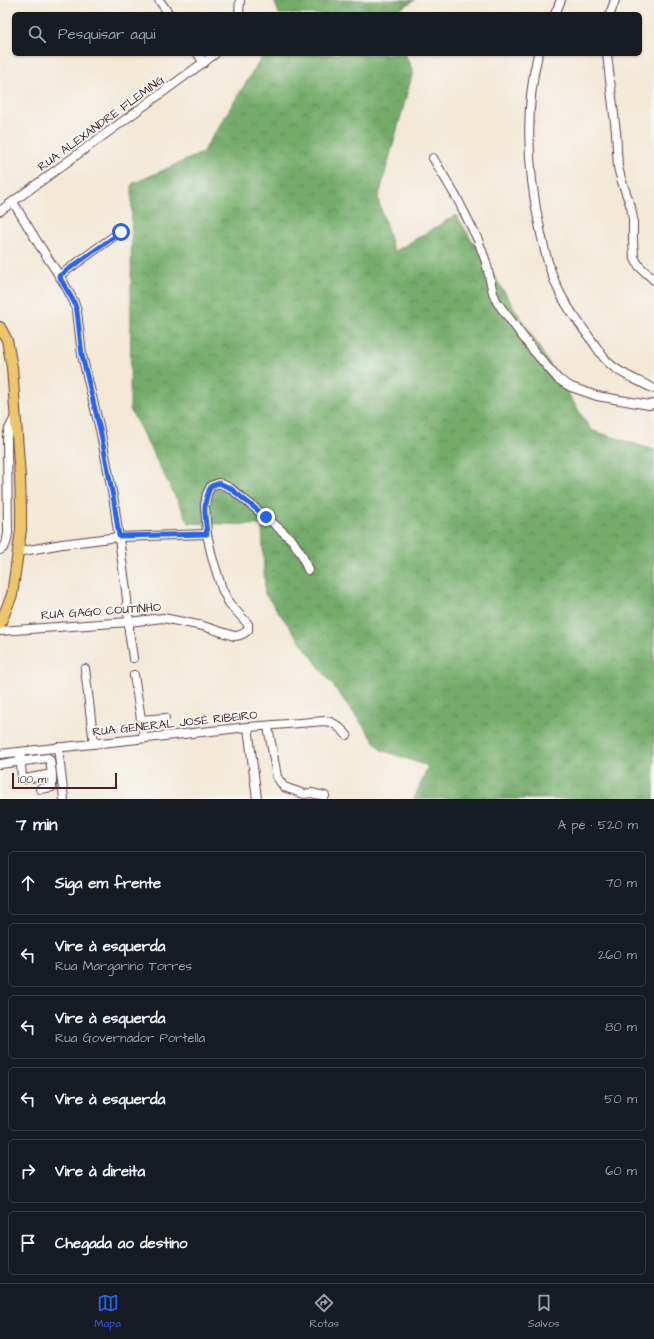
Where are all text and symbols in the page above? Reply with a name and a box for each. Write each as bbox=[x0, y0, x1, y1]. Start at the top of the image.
search box bbox=[12, 12, 642, 56]
icon: search bbox=[26, 23, 48, 45]
text: Pesquisar aqui bbox=[58, 24, 155, 45]
street label: RUA ALEXANDRE FLEMING bbox=[34, 71, 169, 175]
route start bbox=[112, 223, 130, 241]
route end bbox=[257, 508, 275, 526]
street label: RUA GAGO COUTINHO bbox=[40, 599, 162, 624]
street label: RUA GENERAL JOSÉ RIBEIRO bbox=[92, 706, 258, 741]
scale bar bbox=[12, 771, 117, 790]
text: 100 m bbox=[18, 772, 46, 787]
text: 7 min bbox=[16, 813, 58, 837]
text: A pé · 520 m bbox=[558, 816, 638, 834]
icon: ahead bbox=[17, 872, 39, 894]
text: Siga em frente bbox=[55, 873, 161, 894]
text: 70 m bbox=[605, 874, 637, 892]
text: Vire à esquerda bbox=[55, 936, 165, 957]
icon: left bbox=[17, 944, 39, 966]
text: 260 m bbox=[598, 946, 637, 964]
text: Rua Margarino Torres bbox=[55, 957, 192, 975]
text: Vire à esquerda bbox=[55, 1008, 165, 1029]
icon: left bbox=[17, 1016, 39, 1038]
text: 80 m bbox=[605, 1018, 637, 1036]
text: Rua Governador Portella bbox=[55, 1029, 205, 1047]
icon: left bbox=[17, 1088, 39, 1110]
text: Vire à esquerda bbox=[55, 1089, 165, 1110]
text: 50 m bbox=[604, 1090, 637, 1108]
icon: right bbox=[17, 1160, 39, 1182]
text: Vire à direita bbox=[55, 1161, 145, 1182]
text: 60 m bbox=[605, 1162, 637, 1180]
icon: arrive bbox=[17, 1232, 39, 1254]
text: Chegada ao destino bbox=[55, 1233, 188, 1254]
tab: Mapa bbox=[94, 1292, 121, 1331]
tab: Rotas bbox=[310, 1292, 339, 1331]
tab: Salvos bbox=[528, 1292, 560, 1331]

